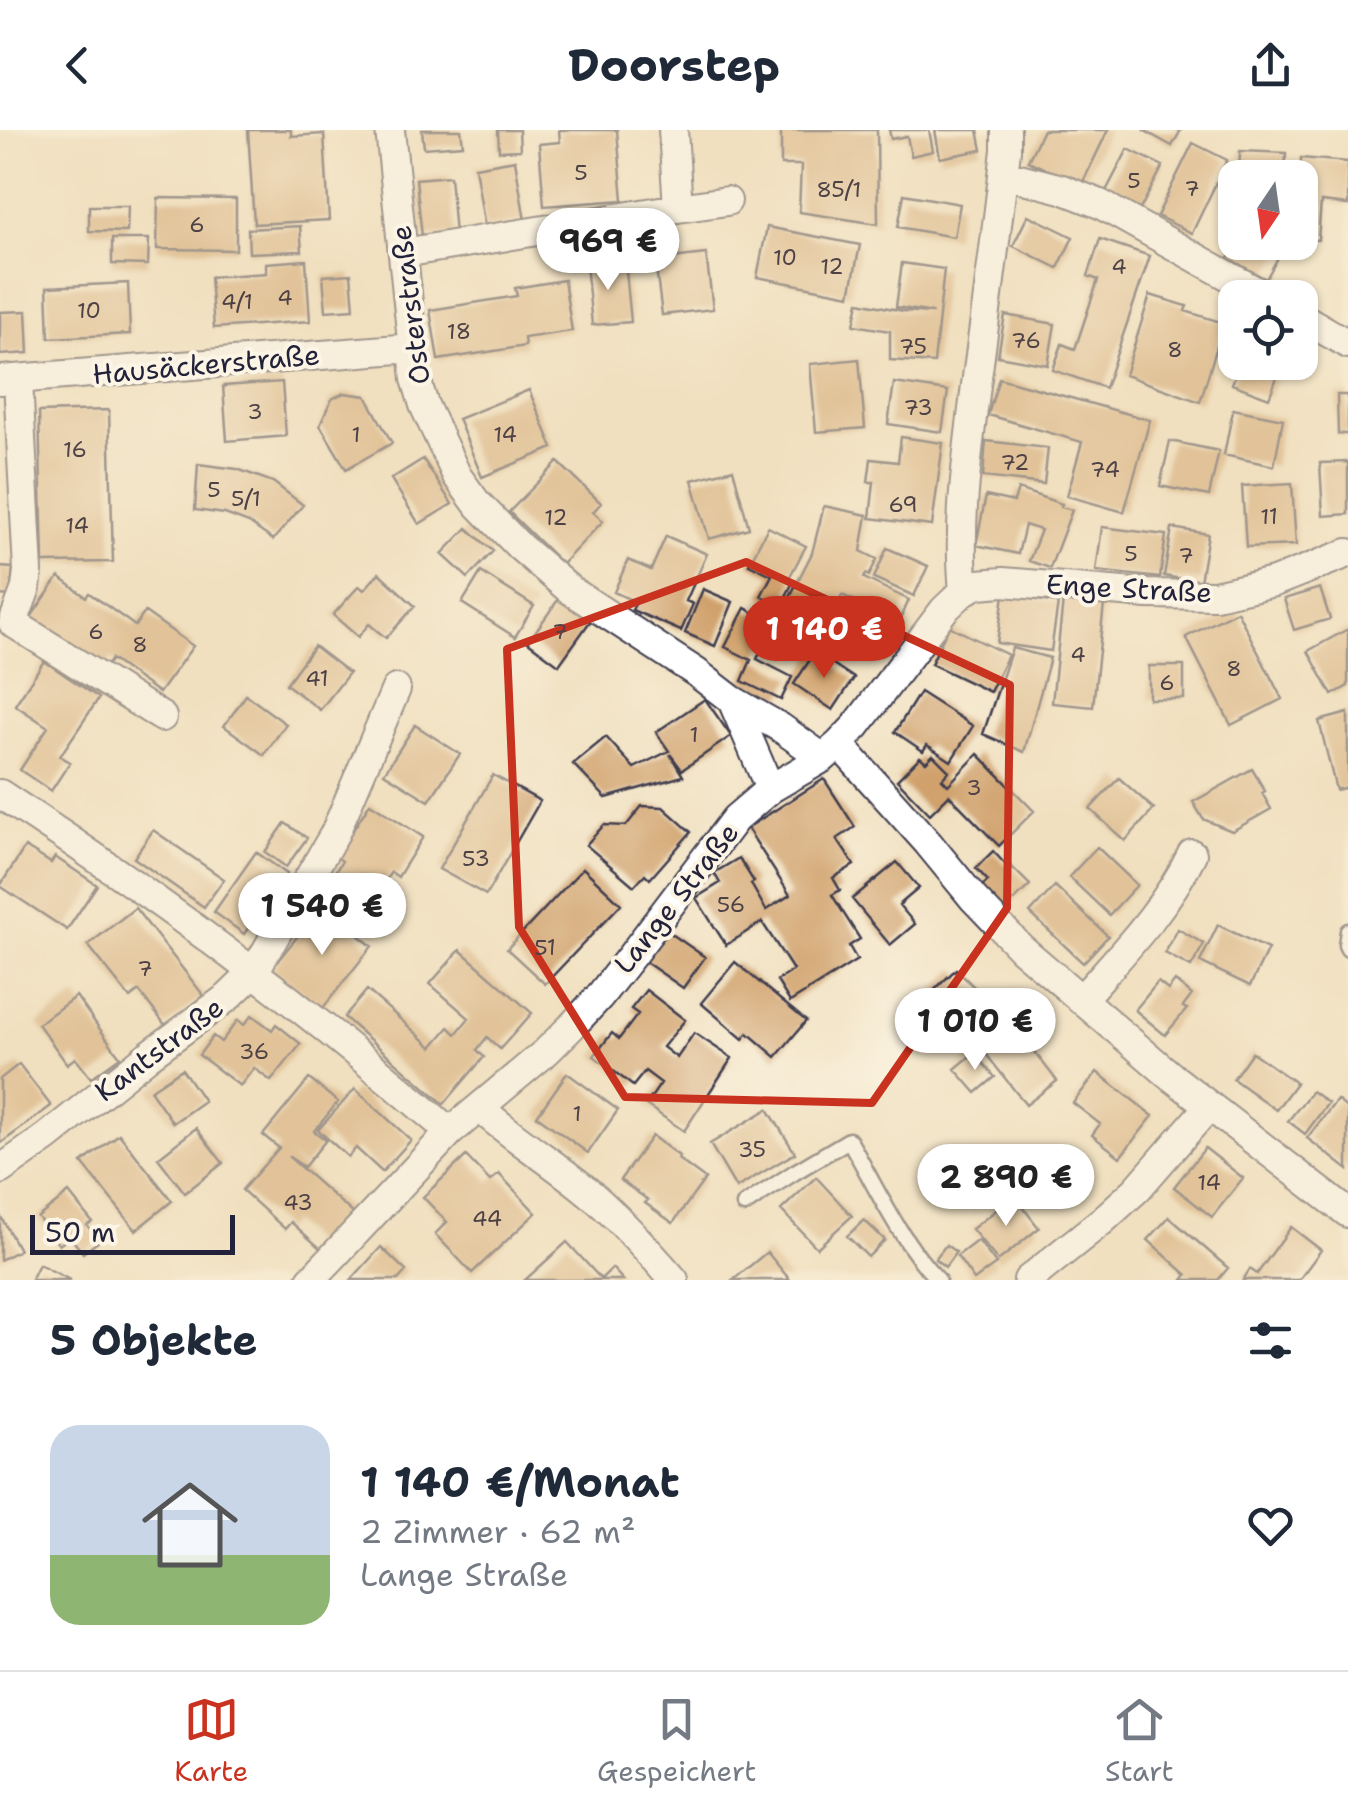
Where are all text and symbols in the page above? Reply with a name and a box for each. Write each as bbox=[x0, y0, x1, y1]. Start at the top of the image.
text: Doorstep bbox=[568, 35, 780, 95]
icon: back bbox=[50, 38, 105, 93]
icon: share bbox=[1243, 38, 1298, 93]
house number: 5 bbox=[574, 158, 588, 187]
north arrow bbox=[1218, 160, 1318, 260]
map controls bbox=[1218, 160, 1318, 380]
house number: 5 bbox=[1127, 166, 1141, 195]
house number: 7 bbox=[1184, 174, 1200, 203]
house number: 85/1 bbox=[817, 175, 861, 204]
pin: 969 € bbox=[538, 208, 678, 293]
house number: 6 bbox=[189, 210, 205, 239]
text: 969 € bbox=[558, 219, 658, 262]
street label: Osterstraße bbox=[381, 223, 439, 387]
house number: 10 bbox=[773, 243, 797, 272]
house number: 12 bbox=[820, 252, 844, 281]
house number: 4 bbox=[1111, 252, 1127, 281]
button: locate bbox=[1218, 280, 1318, 380]
house number: 4 bbox=[277, 283, 293, 312]
house number: 4/1 bbox=[221, 287, 253, 316]
house number: 10 bbox=[77, 296, 101, 325]
house number: 18 bbox=[447, 317, 471, 346]
house number: 76 bbox=[1011, 326, 1041, 355]
house number: 75 bbox=[899, 332, 927, 361]
street label: Hausäckerstraße bbox=[91, 335, 321, 393]
house number: 8 bbox=[1167, 335, 1183, 364]
house number: 73 bbox=[903, 393, 933, 422]
house number: 3 bbox=[247, 397, 263, 426]
house number: 1 bbox=[351, 420, 361, 449]
house number: 14 bbox=[493, 420, 517, 449]
house number: 16 bbox=[63, 435, 87, 464]
house number: 72 bbox=[1001, 448, 1030, 477]
house number: 74 bbox=[1090, 455, 1120, 484]
house number: 5 bbox=[207, 475, 221, 504]
house number: 5/1 bbox=[231, 484, 261, 513]
house number: 69 bbox=[888, 490, 918, 519]
house number: 11 bbox=[1260, 502, 1278, 531]
house number: 12 bbox=[544, 503, 568, 532]
house number: 14 bbox=[65, 511, 89, 540]
house number: 5 bbox=[1124, 539, 1138, 568]
house number: 7 bbox=[1178, 541, 1194, 570]
street label: Enge Straße bbox=[1045, 565, 1213, 611]
pin: 1 140 € bbox=[732, 596, 916, 681]
text: 1 140 € bbox=[765, 607, 883, 650]
house number: 6 bbox=[88, 617, 104, 646]
house number: 7 bbox=[552, 617, 568, 646]
house number: 8 bbox=[132, 630, 148, 659]
house number: 4 bbox=[1070, 640, 1086, 669]
house number: 8 bbox=[1226, 654, 1242, 683]
house number: 41 bbox=[305, 664, 329, 693]
house number: 6 bbox=[1159, 668, 1175, 697]
house number: 1 bbox=[689, 720, 699, 749]
house number: 3 bbox=[966, 773, 982, 802]
street label: Lange Straße bbox=[605, 815, 747, 981]
house number: 53 bbox=[462, 844, 490, 873]
pin: 1 540 € bbox=[230, 873, 414, 958]
text: 1 540 € bbox=[260, 884, 384, 927]
house number: 56 bbox=[717, 890, 745, 919]
house number: 51 bbox=[534, 933, 556, 962]
house number: 7 bbox=[137, 954, 153, 983]
street label: Kantstraße bbox=[87, 988, 231, 1110]
pin: 1 010 € bbox=[883, 988, 1067, 1073]
text: 1 010 € bbox=[917, 999, 1033, 1042]
house number: 36 bbox=[239, 1037, 269, 1066]
house number: 1 bbox=[572, 1099, 582, 1128]
house number: 35 bbox=[738, 1135, 766, 1164]
pin: 2 890 € bbox=[914, 1144, 1098, 1229]
text: 2 890 € bbox=[939, 1155, 1073, 1198]
house number: 14 bbox=[1197, 1168, 1221, 1197]
house number: 43 bbox=[283, 1188, 313, 1217]
house number: 44 bbox=[472, 1204, 502, 1233]
scale bar bbox=[30, 1210, 235, 1254]
text: 50 m bbox=[45, 1213, 115, 1251]
text: 5 Objekte bbox=[50, 1312, 257, 1368]
icon: filters bbox=[1243, 1313, 1298, 1368]
text: 1 140 €/Monat bbox=[360, 1454, 680, 1510]
icon: home bbox=[130, 1465, 250, 1585]
icon: heart bbox=[1243, 1498, 1298, 1553]
text: 2 Zimmer · 62 m² bbox=[360, 1510, 636, 1553]
text: Lange Straße bbox=[360, 1553, 568, 1596]
tab: Karte bbox=[174, 1692, 248, 1790]
tab: Gespeichert bbox=[597, 1692, 756, 1790]
tab: Start bbox=[1105, 1692, 1174, 1790]

